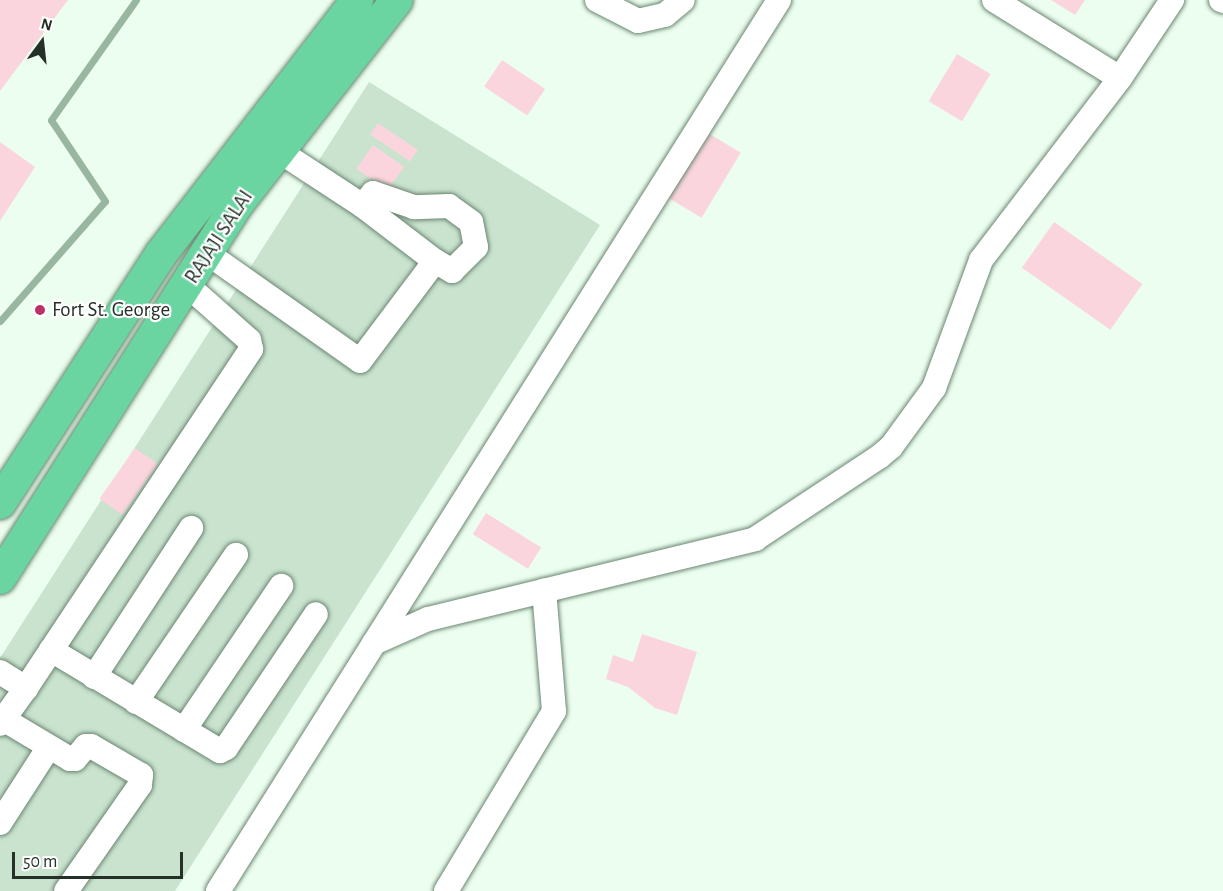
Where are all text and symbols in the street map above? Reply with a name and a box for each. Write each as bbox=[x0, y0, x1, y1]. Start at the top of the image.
north arrow bbox=[12, 12, 72, 72]
text: N bbox=[39, 15, 54, 34]
street label: RAJAJI SALAI bbox=[179, 185, 259, 289]
place label: Fort St. George bbox=[52, 297, 170, 323]
marker: Fort St. George bbox=[33, 303, 47, 317]
scale bar bbox=[15, 840, 186, 878]
text: 50 m bbox=[23, 853, 57, 871]

